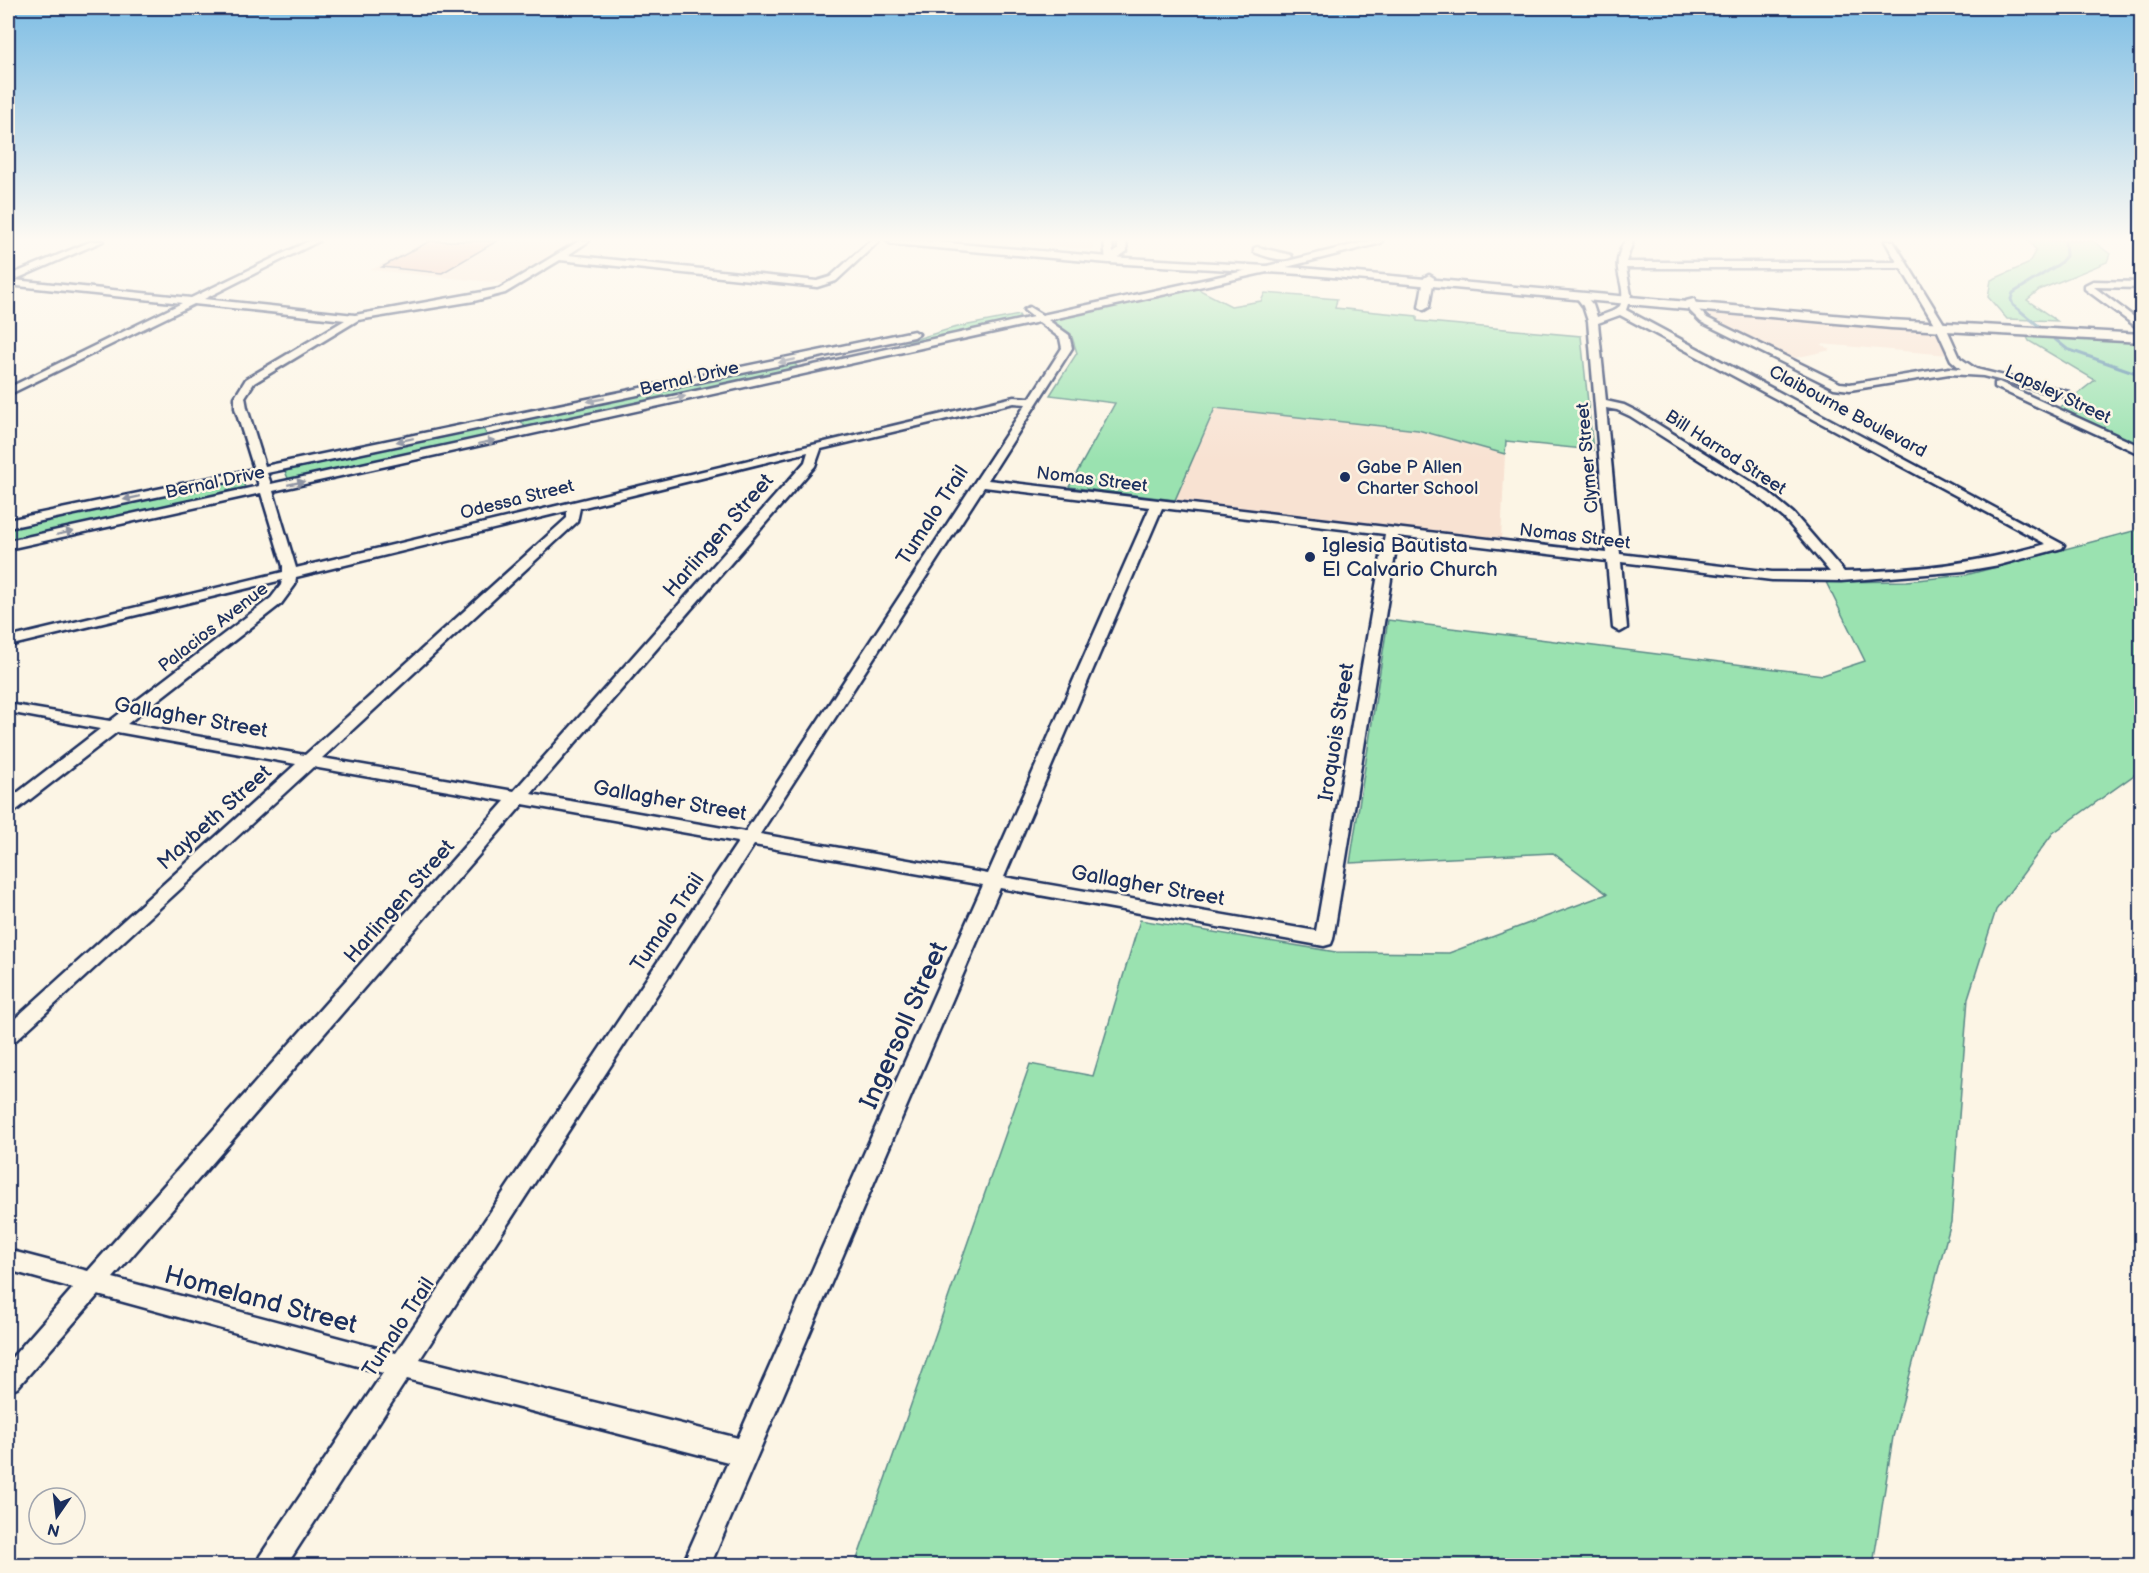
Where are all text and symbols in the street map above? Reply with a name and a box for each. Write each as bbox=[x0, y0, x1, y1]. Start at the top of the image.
street label: Bernal Drive bbox=[638, 357, 741, 400]
one-way arrow bbox=[777, 357, 796, 366]
street label: Claibourne Boulevard bbox=[1765, 361, 1930, 462]
street label: Lapsley Street bbox=[2001, 361, 2115, 428]
one-way arrow bbox=[668, 393, 687, 402]
one-way arrow bbox=[586, 396, 605, 405]
street label: Clymer Street bbox=[1572, 401, 1603, 514]
street label: Bill Harrod Street bbox=[1661, 406, 1790, 500]
one-way arrow bbox=[395, 436, 414, 445]
one-way arrow bbox=[478, 436, 496, 446]
place label: Gabe P Allen Charter School bbox=[1357, 457, 1478, 499]
street label: Tumalo Trail bbox=[891, 461, 974, 570]
street label: Bernal Drive bbox=[164, 462, 267, 503]
street label: Nomas Street bbox=[1035, 462, 1149, 497]
street label: Harlingen Street bbox=[658, 468, 779, 602]
marker: Gabe P Allen Charter School bbox=[1338, 470, 1352, 484]
street label: Odessa Street bbox=[458, 475, 577, 524]
one-way arrow bbox=[287, 478, 306, 487]
one-way arrow bbox=[123, 493, 141, 503]
street label: Nomas Street bbox=[1518, 519, 1632, 554]
one-way arrow bbox=[55, 528, 74, 537]
place label: Iglesia Bautista El Calvario Church bbox=[1322, 533, 1498, 582]
marker: Iglesia Bautista El Calvario Church bbox=[1303, 550, 1317, 564]
street label: Palacios Avenue bbox=[154, 578, 272, 677]
street label: Iroquois Street bbox=[1313, 661, 1360, 803]
street label: Gallagher Street bbox=[112, 692, 270, 743]
street label: Maybeth Street bbox=[152, 759, 277, 875]
street label: Gallagher Street bbox=[591, 775, 749, 826]
street label: Harlingen Street bbox=[339, 834, 460, 968]
street label: Gallagher Street bbox=[1069, 860, 1227, 911]
street label: Tumalo Trail bbox=[625, 868, 710, 976]
street label: Ingersoll Street bbox=[854, 937, 955, 1114]
street label: Homeland Street bbox=[161, 1260, 361, 1341]
street label: Tumalo Trail bbox=[357, 1273, 440, 1382]
north arrow bbox=[27, 1486, 87, 1546]
text: N bbox=[46, 1518, 62, 1540]

